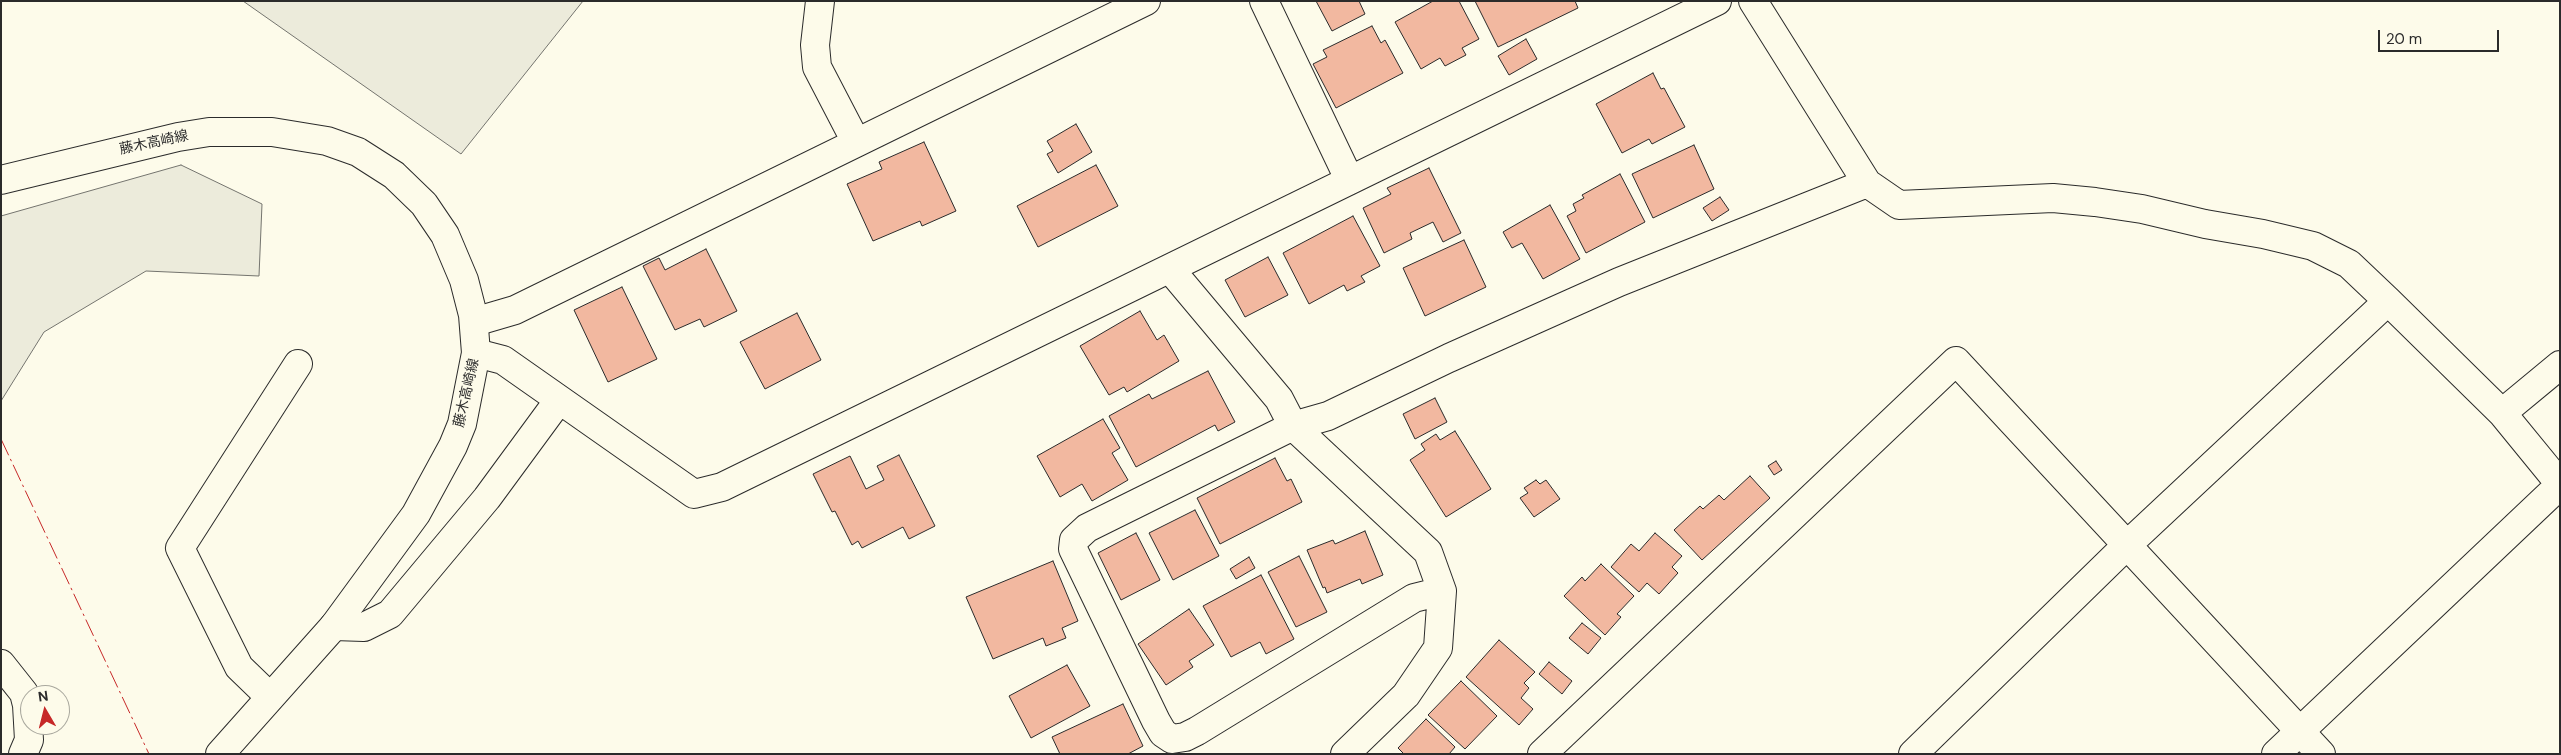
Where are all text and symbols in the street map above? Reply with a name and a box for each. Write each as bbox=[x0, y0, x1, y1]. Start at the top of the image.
scale bar bbox=[2381, 20, 2502, 52]
text: 20 m bbox=[2386, 29, 2422, 49]
street label: 藤木高崎線 bbox=[118, 128, 190, 158]
street label: 藤木高崎線 bbox=[451, 357, 483, 429]
north arrow bbox=[20, 685, 70, 735]
text: N bbox=[37, 687, 49, 706]

